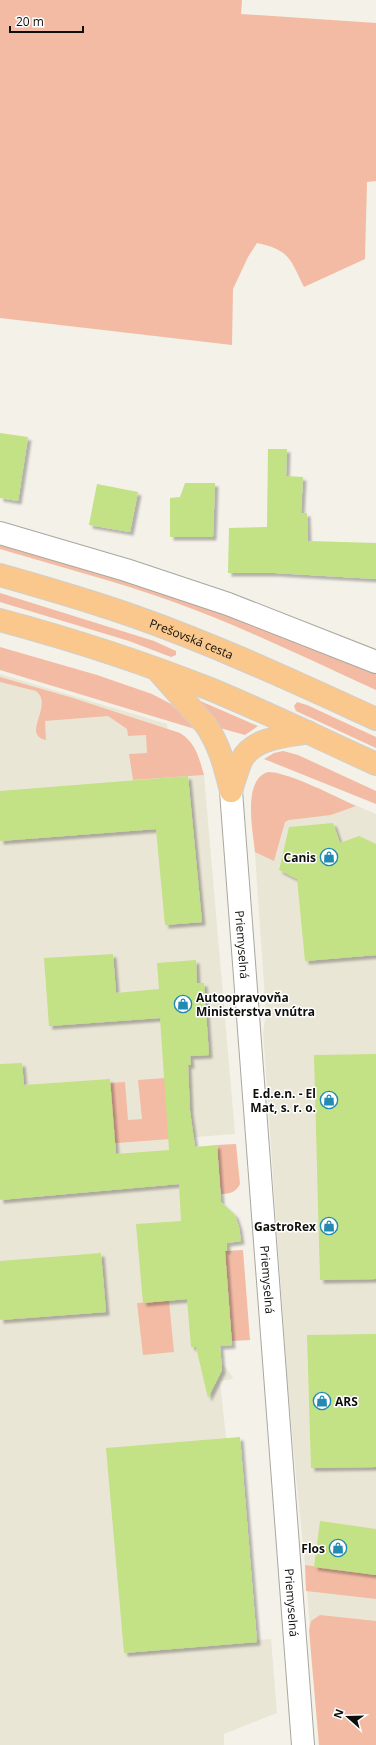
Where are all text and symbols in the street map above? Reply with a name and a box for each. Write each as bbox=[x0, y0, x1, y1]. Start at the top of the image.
scale bar bbox=[10, 8, 83, 34]
text: 20 m bbox=[16, 13, 44, 30]
street label: Prešovská cesta bbox=[147, 614, 236, 663]
shop icon: Canis bbox=[319, 847, 339, 867]
place label: Canis bbox=[284, 849, 316, 866]
street label: Priemyselná bbox=[232, 910, 254, 979]
place label: Autoopravovňa Ministerstva vnútra bbox=[196, 989, 315, 1020]
shop icon: Autoopravovňa Ministerstva vnútra bbox=[173, 994, 193, 1014]
place label: E.d.e.n. - El Mat, s. r. o. bbox=[250, 1085, 316, 1116]
shop icon: E.d.e.n. - El Mat, s. r. o. bbox=[319, 1090, 339, 1110]
shop icon: GastroRex bbox=[319, 1216, 339, 1236]
place label: GastroRex bbox=[254, 1218, 316, 1235]
street label: Priemyselná bbox=[257, 1245, 279, 1314]
shop icon: ARS bbox=[312, 1391, 332, 1411]
place label: ARS bbox=[335, 1393, 358, 1410]
shop icon: Flos bbox=[328, 1538, 348, 1558]
place label: Flos bbox=[301, 1540, 325, 1557]
street label: Priemyselná bbox=[281, 1568, 303, 1638]
north arrow bbox=[328, 1697, 368, 1737]
text: N bbox=[330, 1707, 347, 1720]

